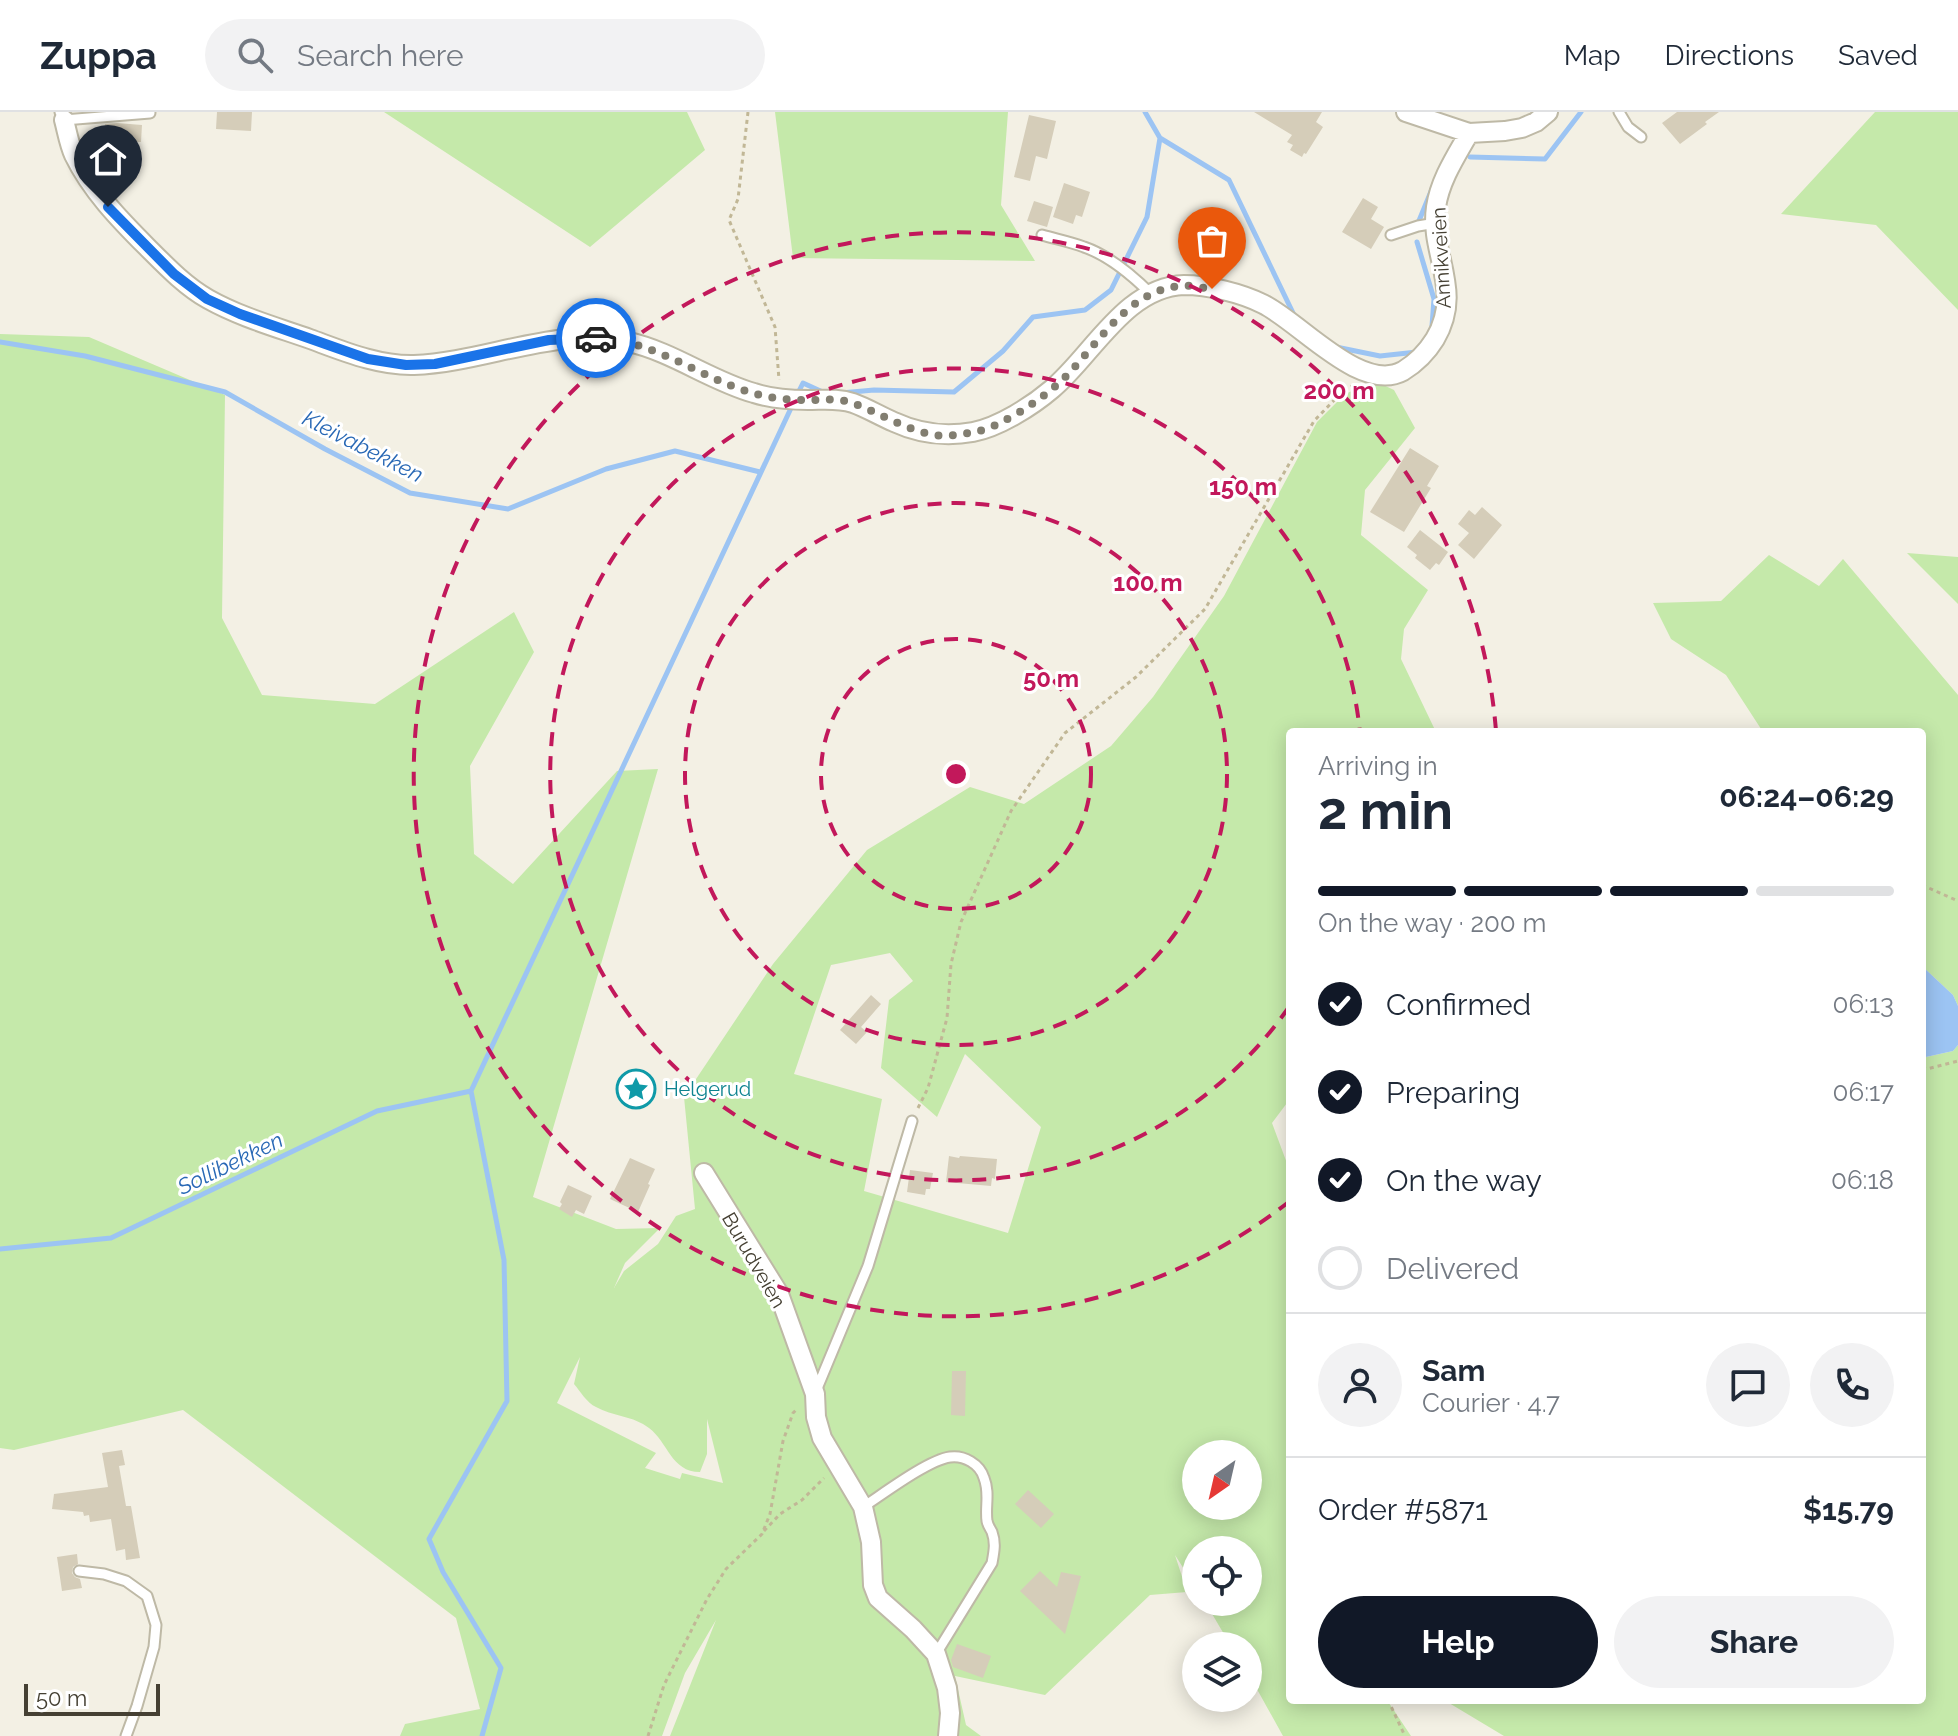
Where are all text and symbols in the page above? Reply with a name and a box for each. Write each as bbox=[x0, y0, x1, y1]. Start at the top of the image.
search box bbox=[205, 19, 765, 91]
text: Zuppa bbox=[40, 33, 157, 78]
icon: search bbox=[233, 33, 277, 77]
text: Search here bbox=[297, 38, 464, 73]
text: Map bbox=[1564, 39, 1621, 72]
text: Directions bbox=[1665, 39, 1794, 72]
text: Saved bbox=[1838, 39, 1918, 72]
pin bbox=[74, 125, 142, 207]
icon: home bbox=[86, 137, 130, 181]
pin bbox=[1178, 207, 1246, 289]
street label: Annikveien bbox=[1426, 207, 1456, 309]
icon: bag bbox=[1190, 219, 1234, 263]
courier bbox=[556, 298, 636, 378]
icon: car bbox=[574, 316, 618, 360]
text: 200 m bbox=[1303, 376, 1375, 405]
water label: Kleivabekken bbox=[298, 404, 428, 488]
text: 150 m bbox=[1209, 472, 1277, 501]
text: 100 m bbox=[1113, 568, 1183, 597]
text: 50 m bbox=[1023, 664, 1079, 693]
text: Arriving in bbox=[1318, 751, 1438, 781]
centre of rings bbox=[942, 760, 970, 788]
text: 06:24–06:29 bbox=[1719, 779, 1894, 814]
text: 2 min bbox=[1318, 780, 1453, 841]
text: On the way · 200 m bbox=[1318, 908, 1546, 938]
icon: check bbox=[1318, 982, 1362, 1026]
text: Confirmed bbox=[1386, 987, 1531, 1022]
text: 06:13 bbox=[1833, 989, 1894, 1019]
place icon: Helgerud bbox=[615, 1068, 657, 1110]
icon: check bbox=[1318, 1070, 1362, 1114]
text: Preparing bbox=[1386, 1075, 1520, 1110]
place label: Helgerud bbox=[664, 1077, 751, 1101]
text: 06:17 bbox=[1833, 1077, 1894, 1107]
water label: Sollibekken bbox=[172, 1126, 287, 1200]
icon: check bbox=[1318, 1158, 1362, 1202]
text: On the way bbox=[1386, 1163, 1542, 1198]
text: 06:18 bbox=[1831, 1165, 1894, 1195]
street label: Burudveien bbox=[717, 1208, 791, 1312]
text: Delivered bbox=[1386, 1251, 1519, 1286]
button: person bbox=[1318, 1343, 1402, 1427]
button: chat bbox=[1706, 1343, 1790, 1427]
button: phone bbox=[1810, 1343, 1894, 1427]
text: Sam bbox=[1422, 1353, 1485, 1388]
text: Courier · 4.7 bbox=[1422, 1388, 1560, 1418]
north arrow bbox=[1182, 1440, 1262, 1520]
map controls bbox=[1182, 1440, 1262, 1712]
text: Order #5871 bbox=[1318, 1492, 1488, 1527]
text: $15.79 bbox=[1803, 1492, 1894, 1527]
button: locate bbox=[1182, 1536, 1262, 1616]
button: Help bbox=[1318, 1596, 1598, 1688]
button: Share bbox=[1614, 1596, 1894, 1688]
button: layers bbox=[1182, 1632, 1262, 1712]
scale bar bbox=[24, 1680, 160, 1716]
text: 50 m bbox=[36, 1685, 87, 1711]

